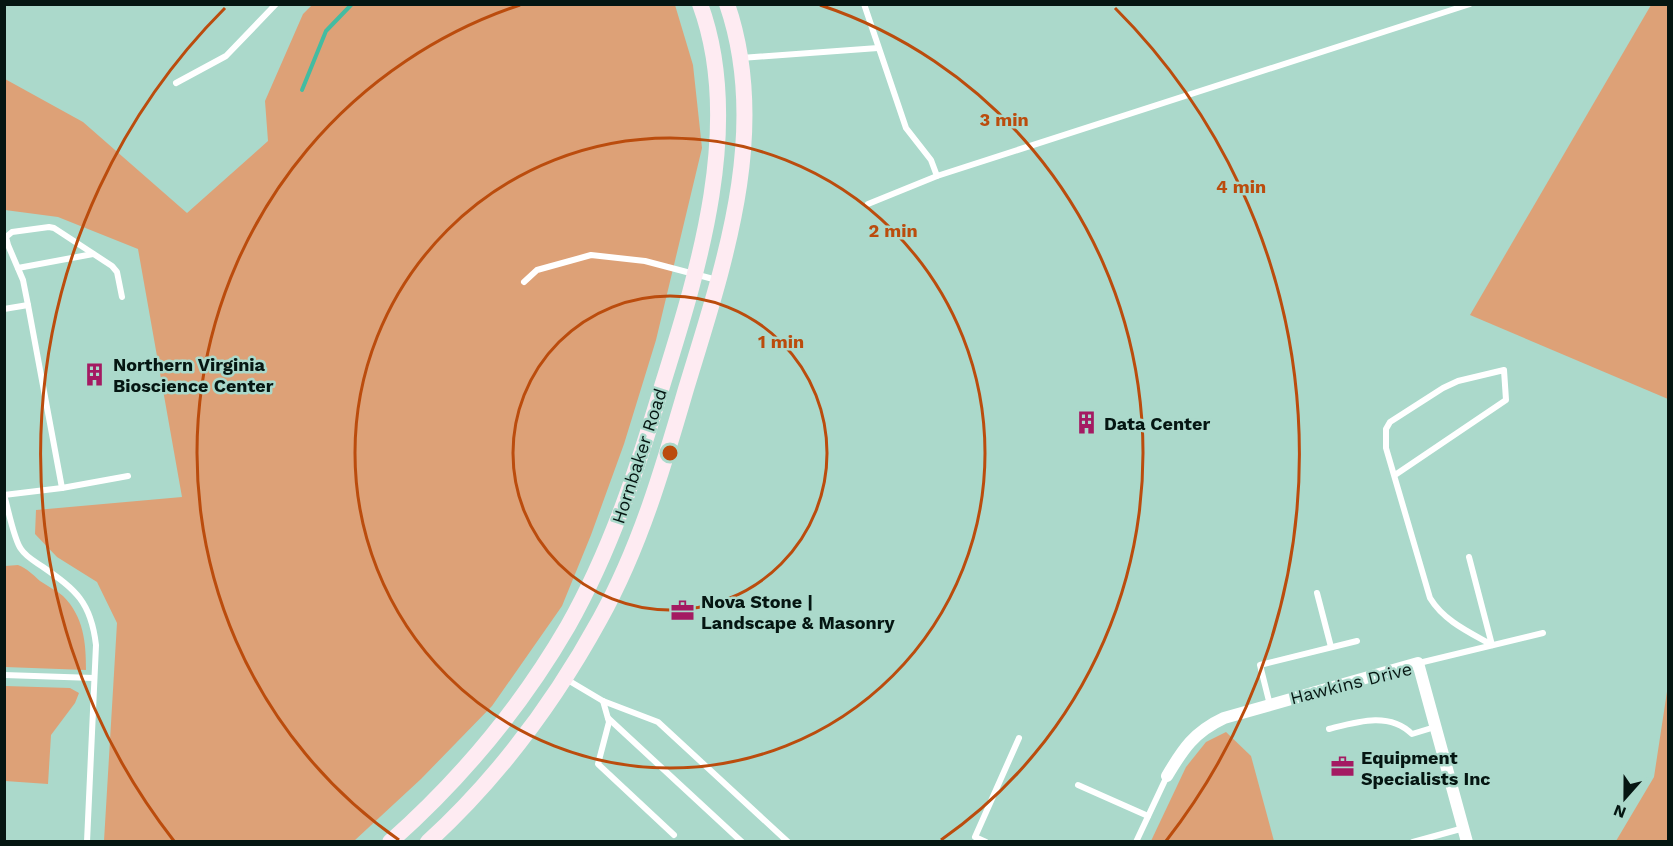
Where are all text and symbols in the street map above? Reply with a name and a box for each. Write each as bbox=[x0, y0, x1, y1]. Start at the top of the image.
text: 3 min bbox=[979, 109, 1029, 130]
text: 4 min bbox=[1216, 176, 1266, 197]
text: 2 min bbox=[868, 220, 918, 241]
text: 1 min bbox=[758, 331, 804, 352]
place label: Northern Virginia Bioscience Center bbox=[113, 354, 274, 396]
building icon: Northern Virginia Bioscience Center bbox=[82, 361, 108, 387]
street label: Hornbaker Road bbox=[607, 386, 671, 526]
building icon: Data Center bbox=[1073, 410, 1099, 436]
place label: Data Center bbox=[1104, 413, 1210, 434]
centre of rings bbox=[660, 443, 680, 463]
place label: Nova Stone | Landscape & Masonry bbox=[701, 591, 895, 633]
office icon: Nova Stone | Landscape & Masonry bbox=[670, 598, 696, 624]
street label: Hawkins Drive bbox=[1288, 658, 1414, 708]
place label: Equipment Specialists Inc bbox=[1361, 747, 1491, 789]
office icon: Equipment Specialists Inc bbox=[1330, 754, 1356, 780]
north arrow bbox=[1595, 768, 1655, 828]
text: N bbox=[1611, 801, 1629, 823]

